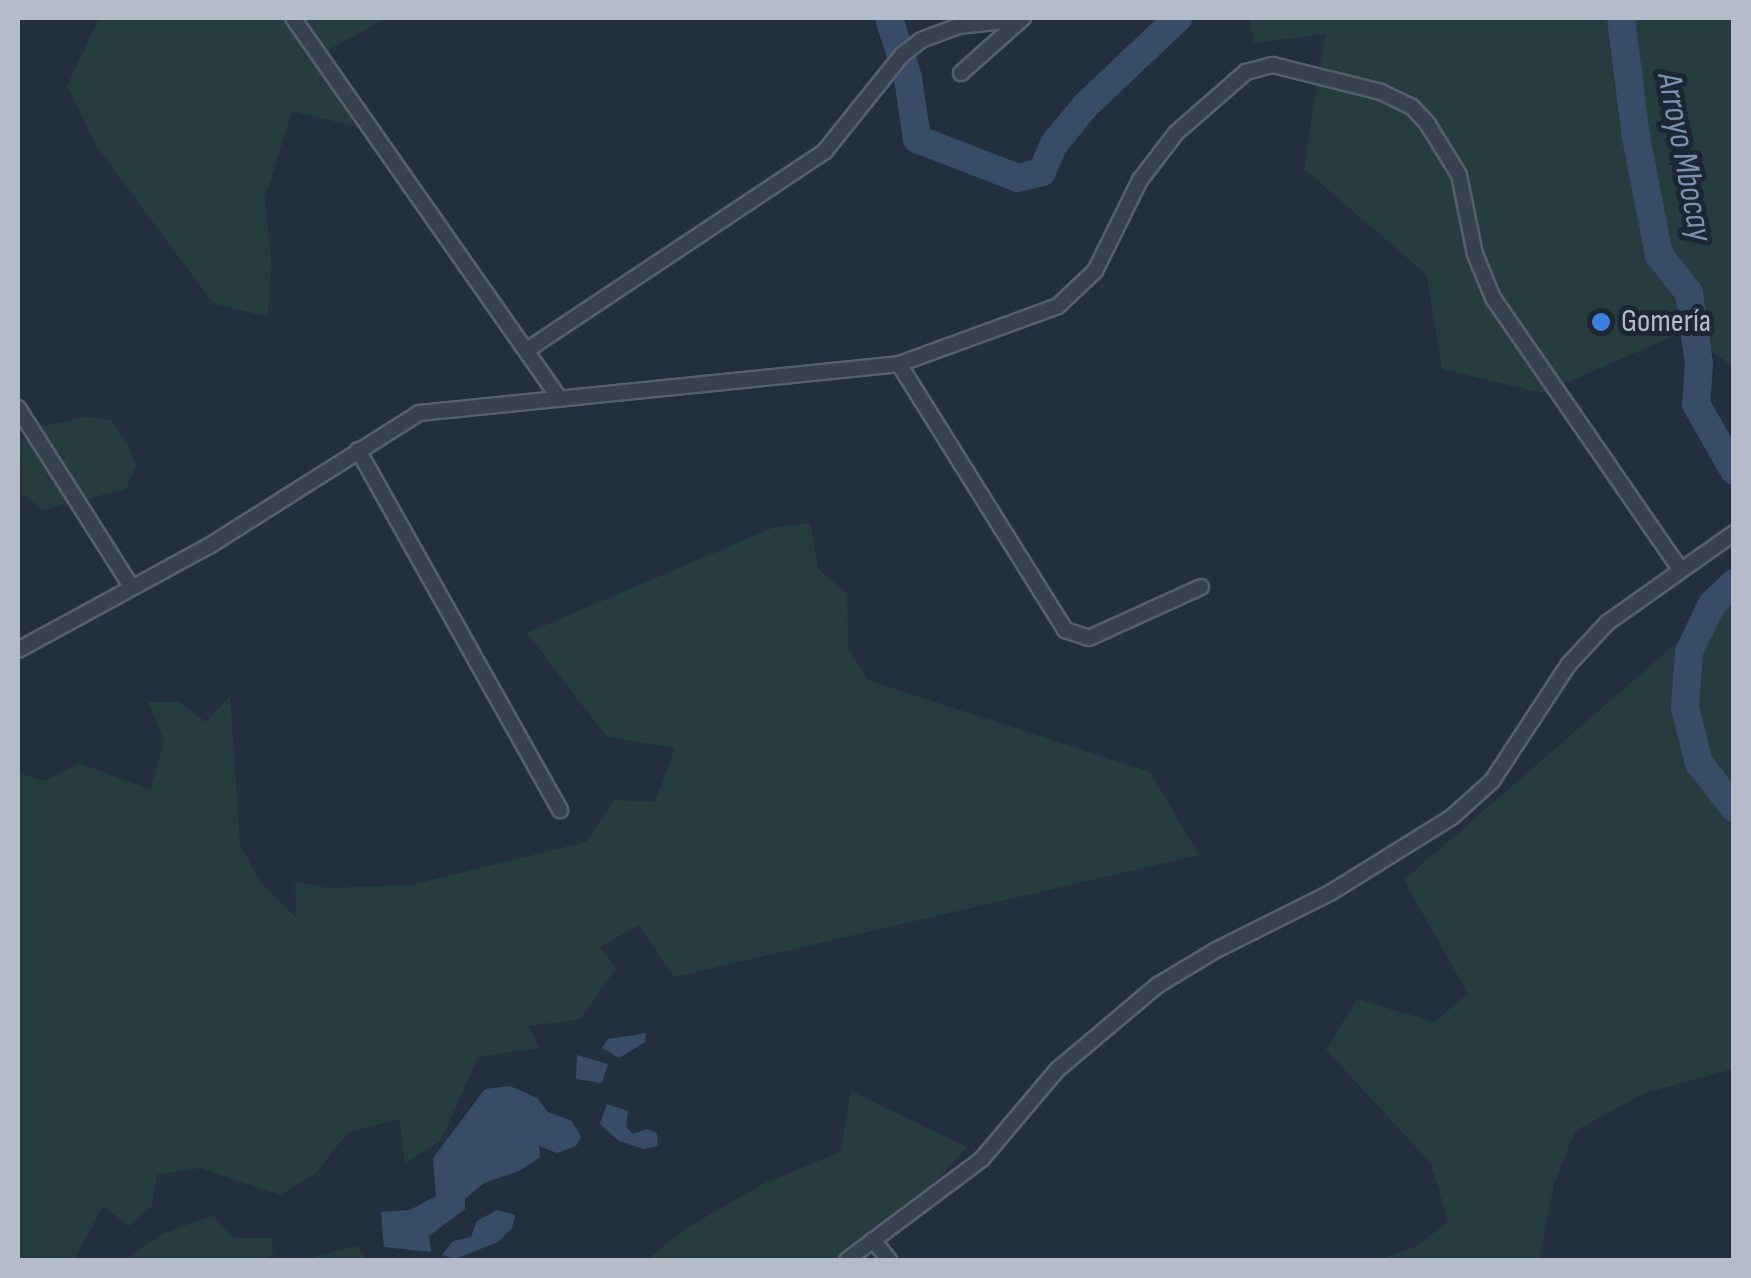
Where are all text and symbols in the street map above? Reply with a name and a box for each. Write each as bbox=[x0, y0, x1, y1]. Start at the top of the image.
water label: Arroyo Mbocay bbox=[1647, 69, 1721, 245]
place label: Gomería bbox=[1621, 303, 1711, 341]
marker: Gomería bbox=[1590, 311, 1612, 333]

